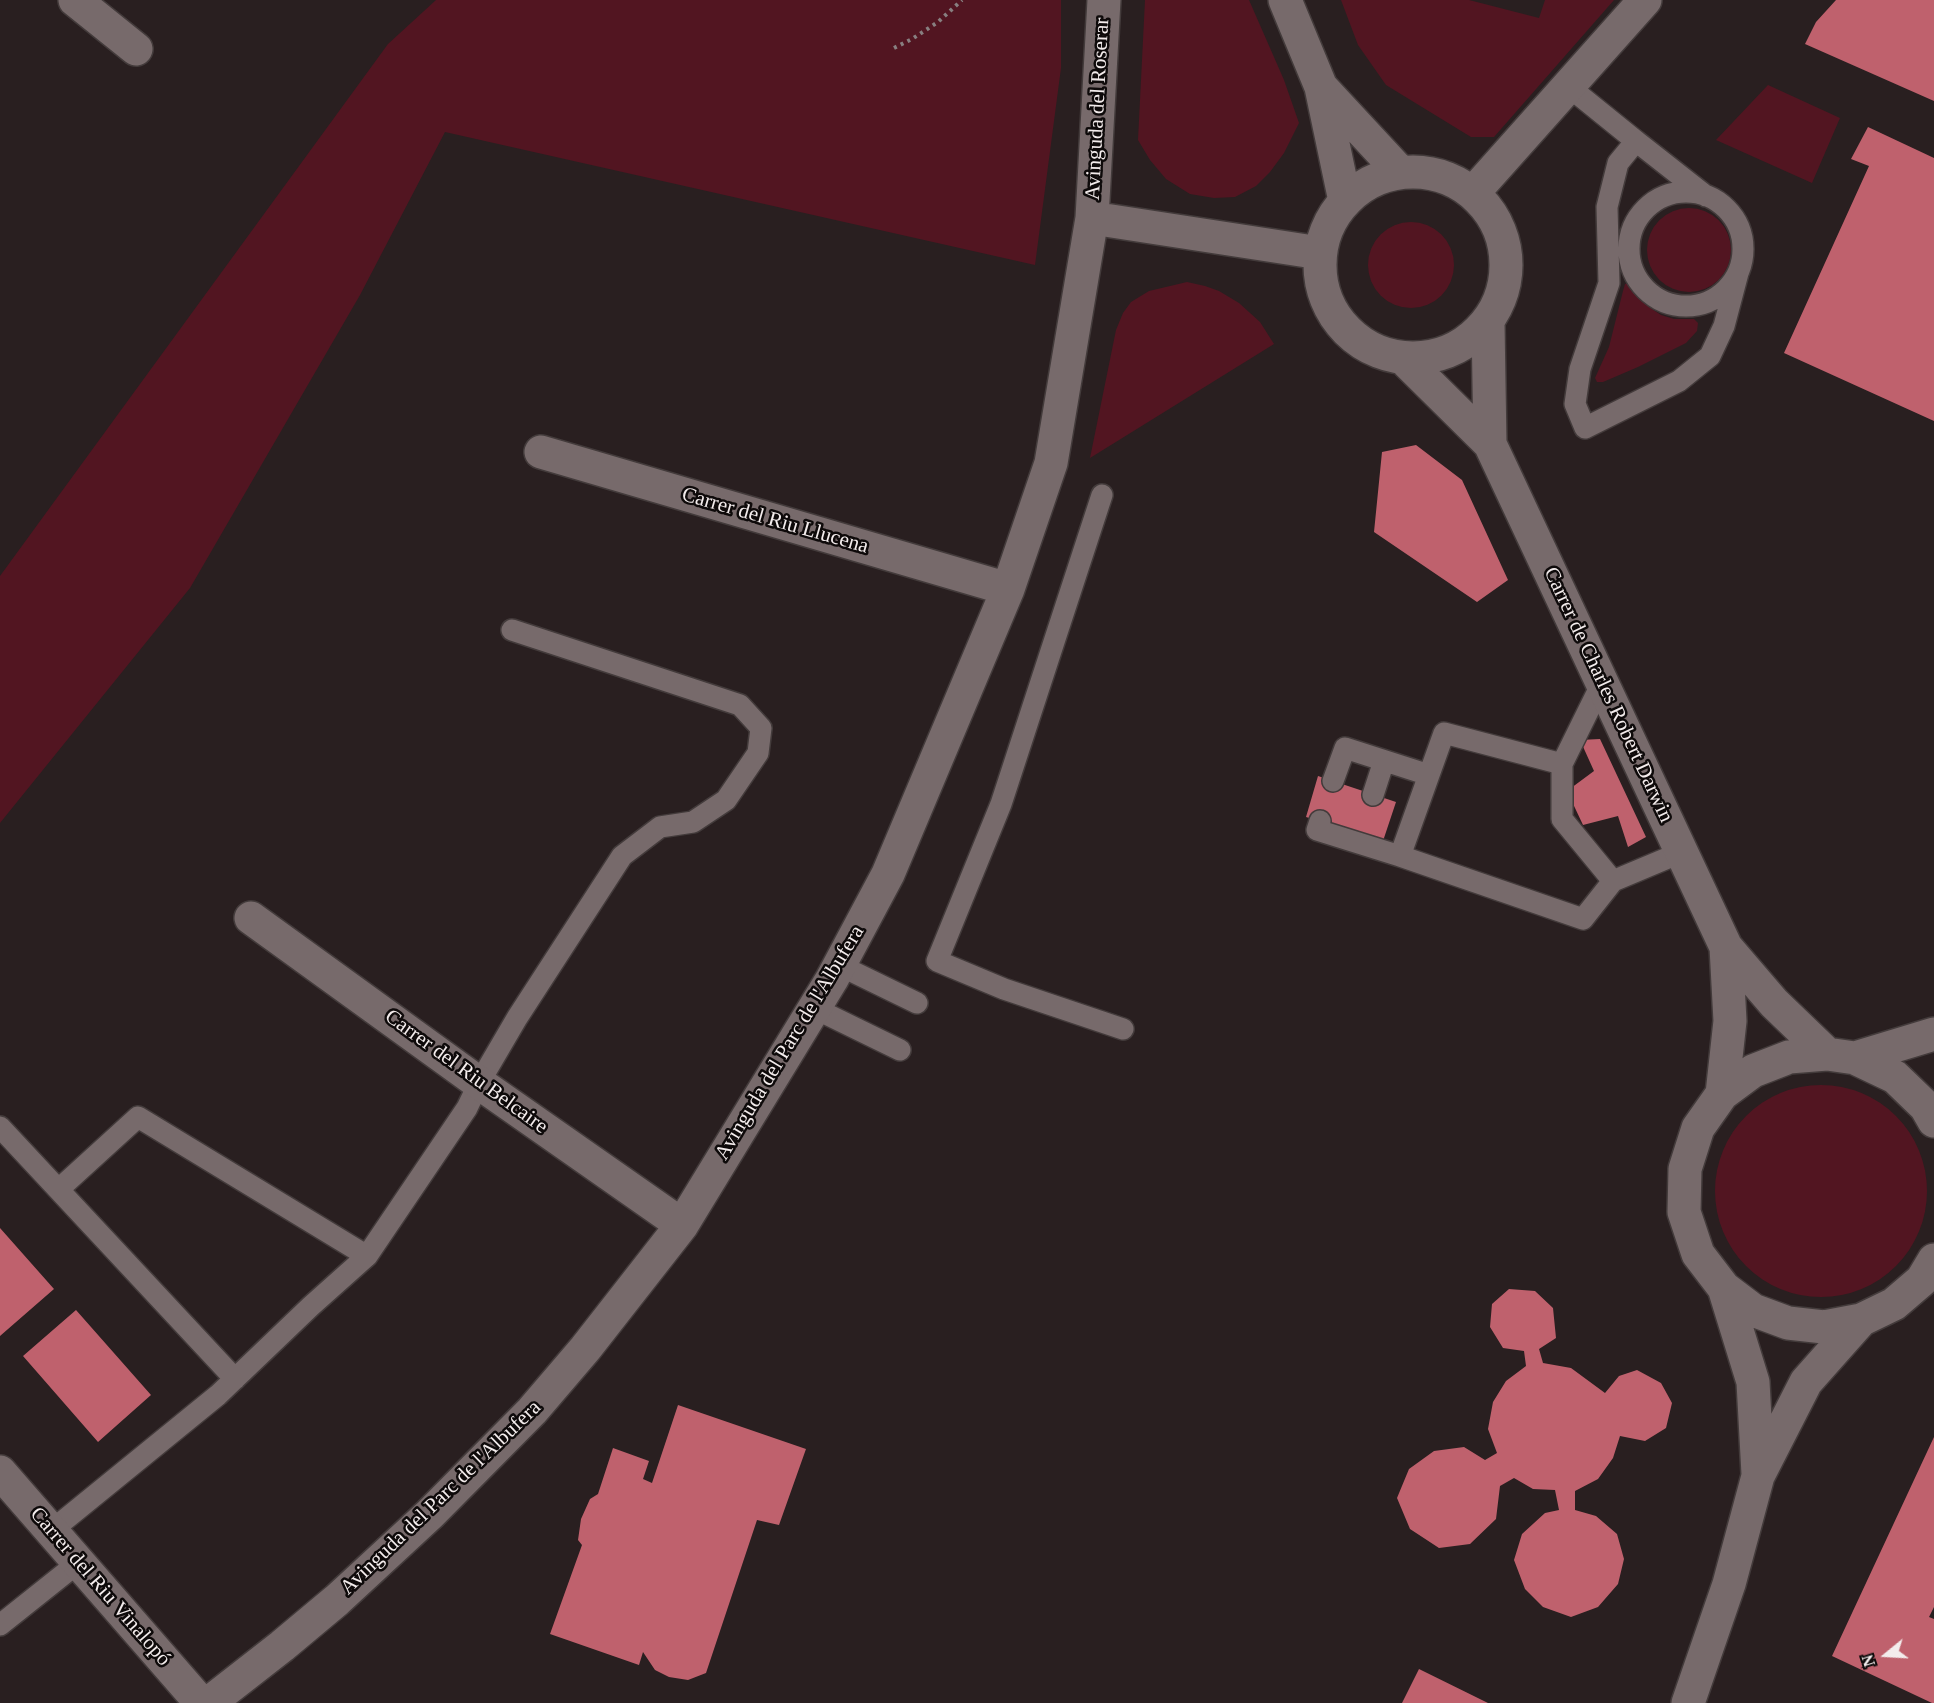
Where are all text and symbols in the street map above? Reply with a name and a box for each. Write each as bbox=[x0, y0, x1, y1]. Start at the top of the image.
street label: Avinguda del Roserar bbox=[1081, 17, 1115, 201]
street label: Carrer del Riu Llucena bbox=[679, 482, 871, 560]
street label: Carrer de Charles Robert Darwin bbox=[1538, 563, 1678, 827]
street label: Avinguda del Parc de l'Albufera bbox=[710, 921, 870, 1165]
street label: Carrer del Riu Belcaire bbox=[380, 1004, 552, 1140]
street label: Avinguda del Parc de l'Albufera bbox=[335, 1395, 547, 1601]
street label: Carrer del Riu Vinalopó bbox=[24, 1502, 176, 1672]
north arrow bbox=[1856, 1625, 1916, 1685]
text: N bbox=[1859, 1653, 1878, 1669]

